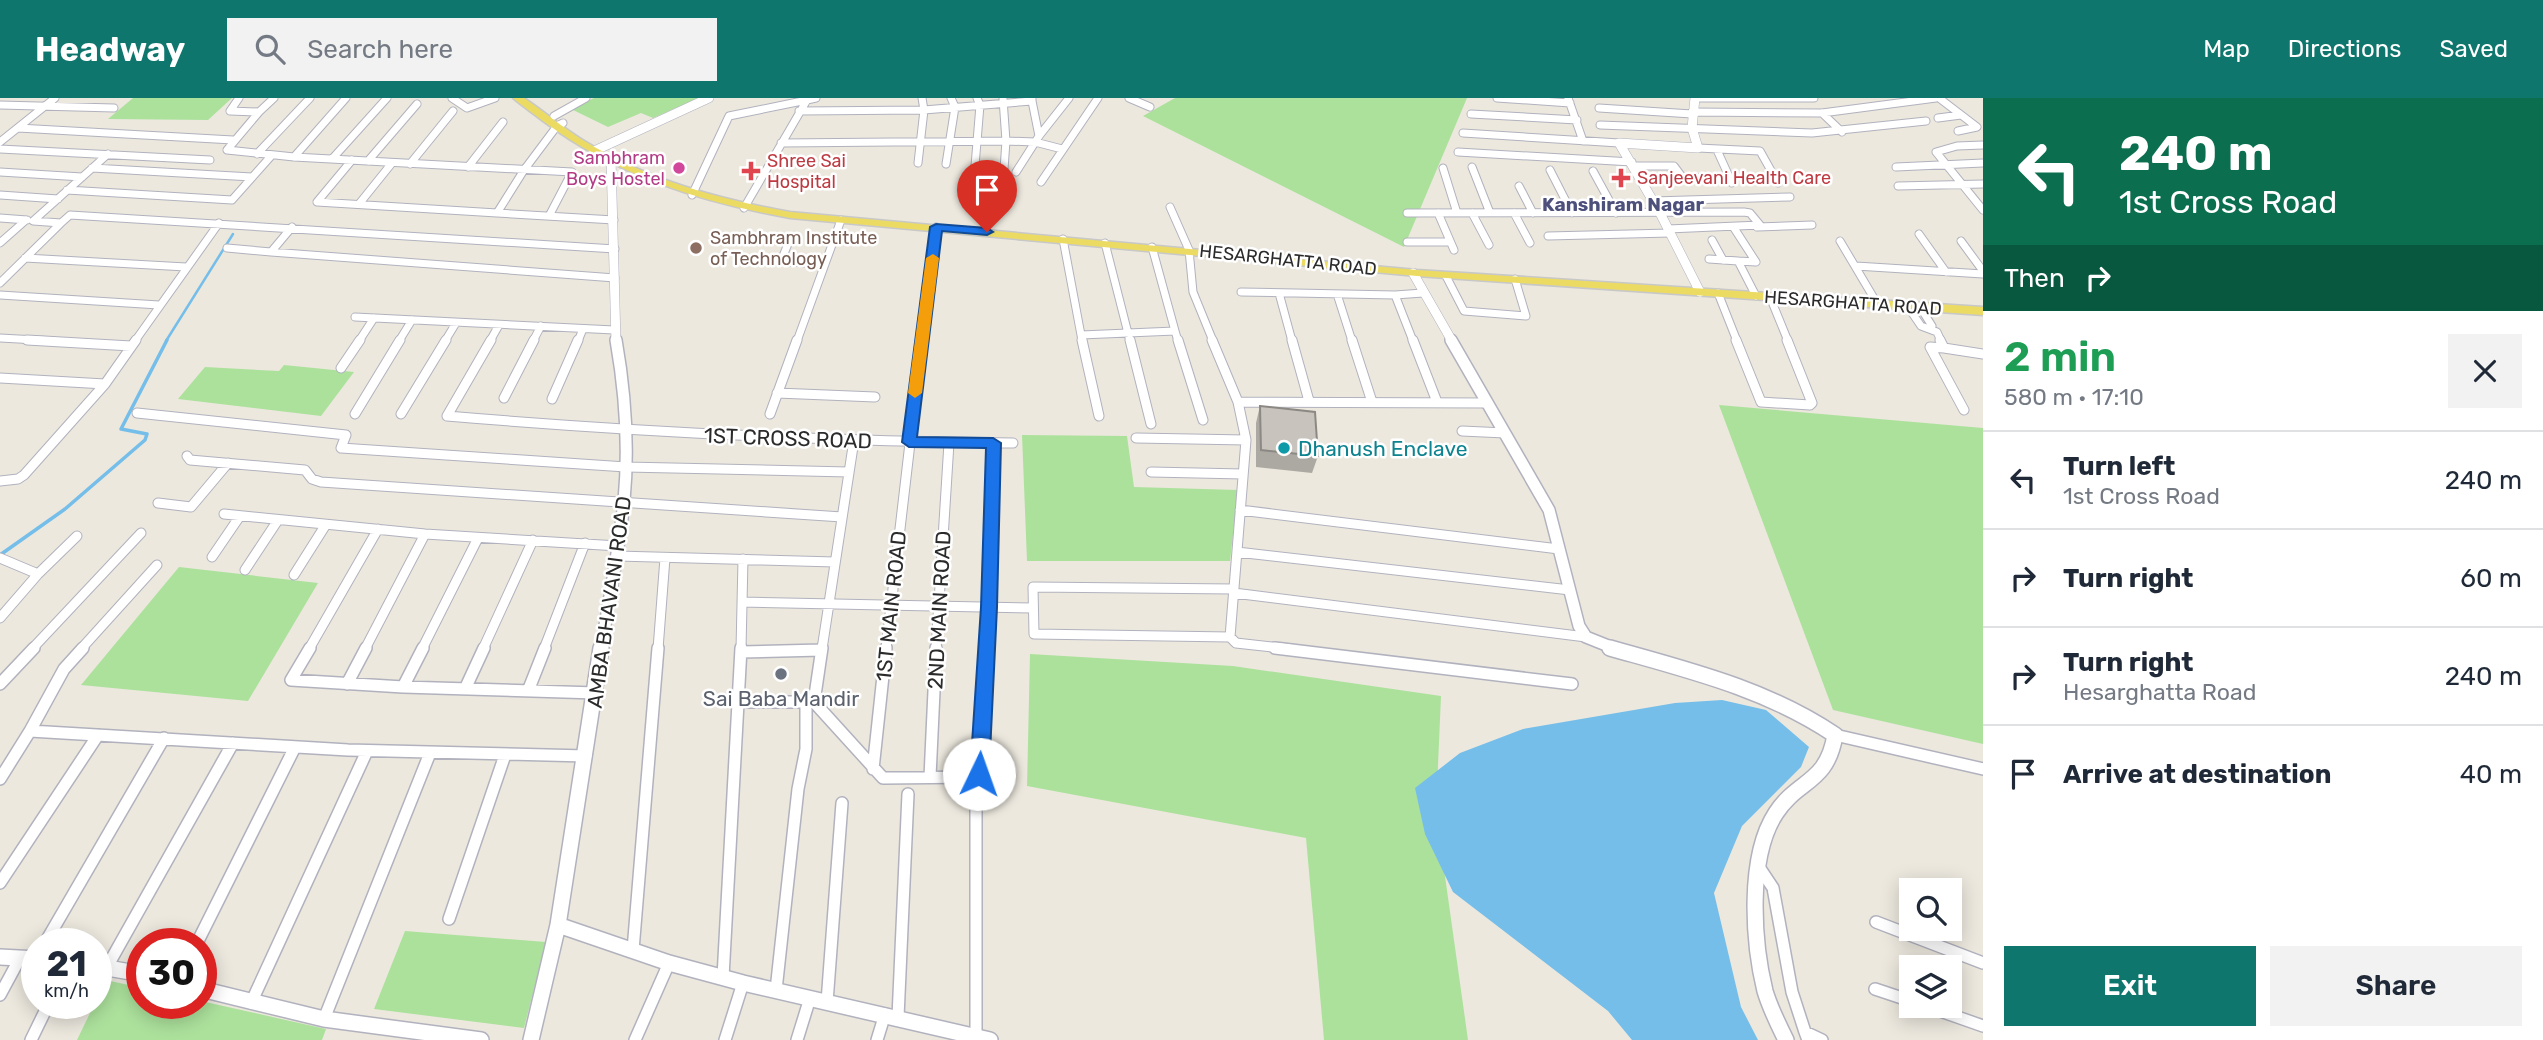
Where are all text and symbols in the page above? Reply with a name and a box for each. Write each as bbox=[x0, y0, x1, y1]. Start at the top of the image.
search box bbox=[227, 18, 717, 81]
text: Headway bbox=[35, 30, 185, 69]
icon: search bbox=[251, 30, 289, 68]
text: Search here bbox=[307, 34, 453, 65]
text: Map bbox=[2203, 35, 2250, 63]
text: Directions bbox=[2288, 35, 2401, 63]
text: Saved bbox=[2439, 35, 2508, 63]
text: 240 m bbox=[2119, 124, 2273, 182]
icon: left bbox=[2004, 126, 2095, 217]
place label: Sambhram Boys Hostel bbox=[566, 147, 665, 190]
place label: Shree Sai Hospital bbox=[767, 150, 846, 193]
marker: Sambhram Boys Hostel bbox=[671, 160, 687, 176]
pin bbox=[957, 160, 1017, 232]
marker: Shree Sai Hospital bbox=[741, 161, 761, 181]
place label: Sanjeevani Health Care bbox=[1637, 167, 1831, 189]
marker: Sanjeevani Health Care bbox=[1611, 168, 1631, 188]
icon: arrive bbox=[968, 171, 1006, 209]
text: 1st Cross Road bbox=[2119, 183, 2337, 221]
district label: Kanshiram Nagar bbox=[1542, 193, 1704, 216]
place label: Sambhram Institute of Technology bbox=[710, 227, 877, 270]
marker: Sambhram Institute of Technology bbox=[688, 240, 704, 256]
street label: HESARGHATTA ROAD bbox=[1198, 240, 1378, 280]
icon: right bbox=[2079, 259, 2117, 297]
text: Then bbox=[2004, 263, 2065, 294]
street label: HESARGHATTA ROAD bbox=[1763, 286, 1943, 320]
text: 2 min bbox=[2004, 332, 2116, 382]
button: close bbox=[2448, 334, 2522, 408]
text: 580 m · 17:10 bbox=[2004, 383, 2144, 411]
street label: 1ST CROSS ROAD bbox=[704, 423, 872, 453]
place label: Dhanush Enclave bbox=[1298, 436, 1467, 461]
marker: Dhanush Enclave bbox=[1276, 440, 1292, 456]
text: Turn left bbox=[2063, 451, 2175, 482]
icon: left bbox=[2004, 461, 2042, 499]
text: 240 m bbox=[2445, 465, 2522, 496]
text: 1st Cross Road bbox=[2063, 482, 2220, 510]
street label: AMBA BHAVANI ROAD bbox=[582, 494, 636, 710]
street label: 1ST MAIN ROAD bbox=[871, 530, 911, 682]
street label: 2ND MAIN ROAD bbox=[922, 530, 956, 690]
icon: right bbox=[2004, 559, 2042, 597]
text: Turn right bbox=[2063, 563, 2193, 594]
text: 60 m bbox=[2460, 563, 2522, 594]
text: Turn right bbox=[2063, 647, 2193, 678]
icon: right bbox=[2004, 657, 2042, 695]
text: 240 m bbox=[2445, 661, 2522, 692]
marker: Sai Baba Mandir bbox=[773, 666, 789, 682]
text: Hesarghatta Road bbox=[2063, 678, 2256, 706]
place label: Sai Baba Mandir bbox=[703, 686, 859, 711]
position arrow bbox=[942, 737, 1016, 811]
icon: arrive bbox=[2004, 755, 2042, 793]
text: Arrive at destination bbox=[2063, 759, 2331, 790]
text: 40 m bbox=[2460, 759, 2522, 790]
map controls bbox=[1899, 878, 1962, 1018]
button: search bbox=[1899, 878, 1962, 941]
speed limit sign: 30 bbox=[126, 928, 217, 1019]
text: 21 bbox=[46, 943, 87, 985]
button: Exit bbox=[2004, 946, 2256, 1026]
button: Share bbox=[2270, 946, 2522, 1026]
button: layers bbox=[1899, 955, 1962, 1018]
text: km/h bbox=[44, 980, 89, 1002]

